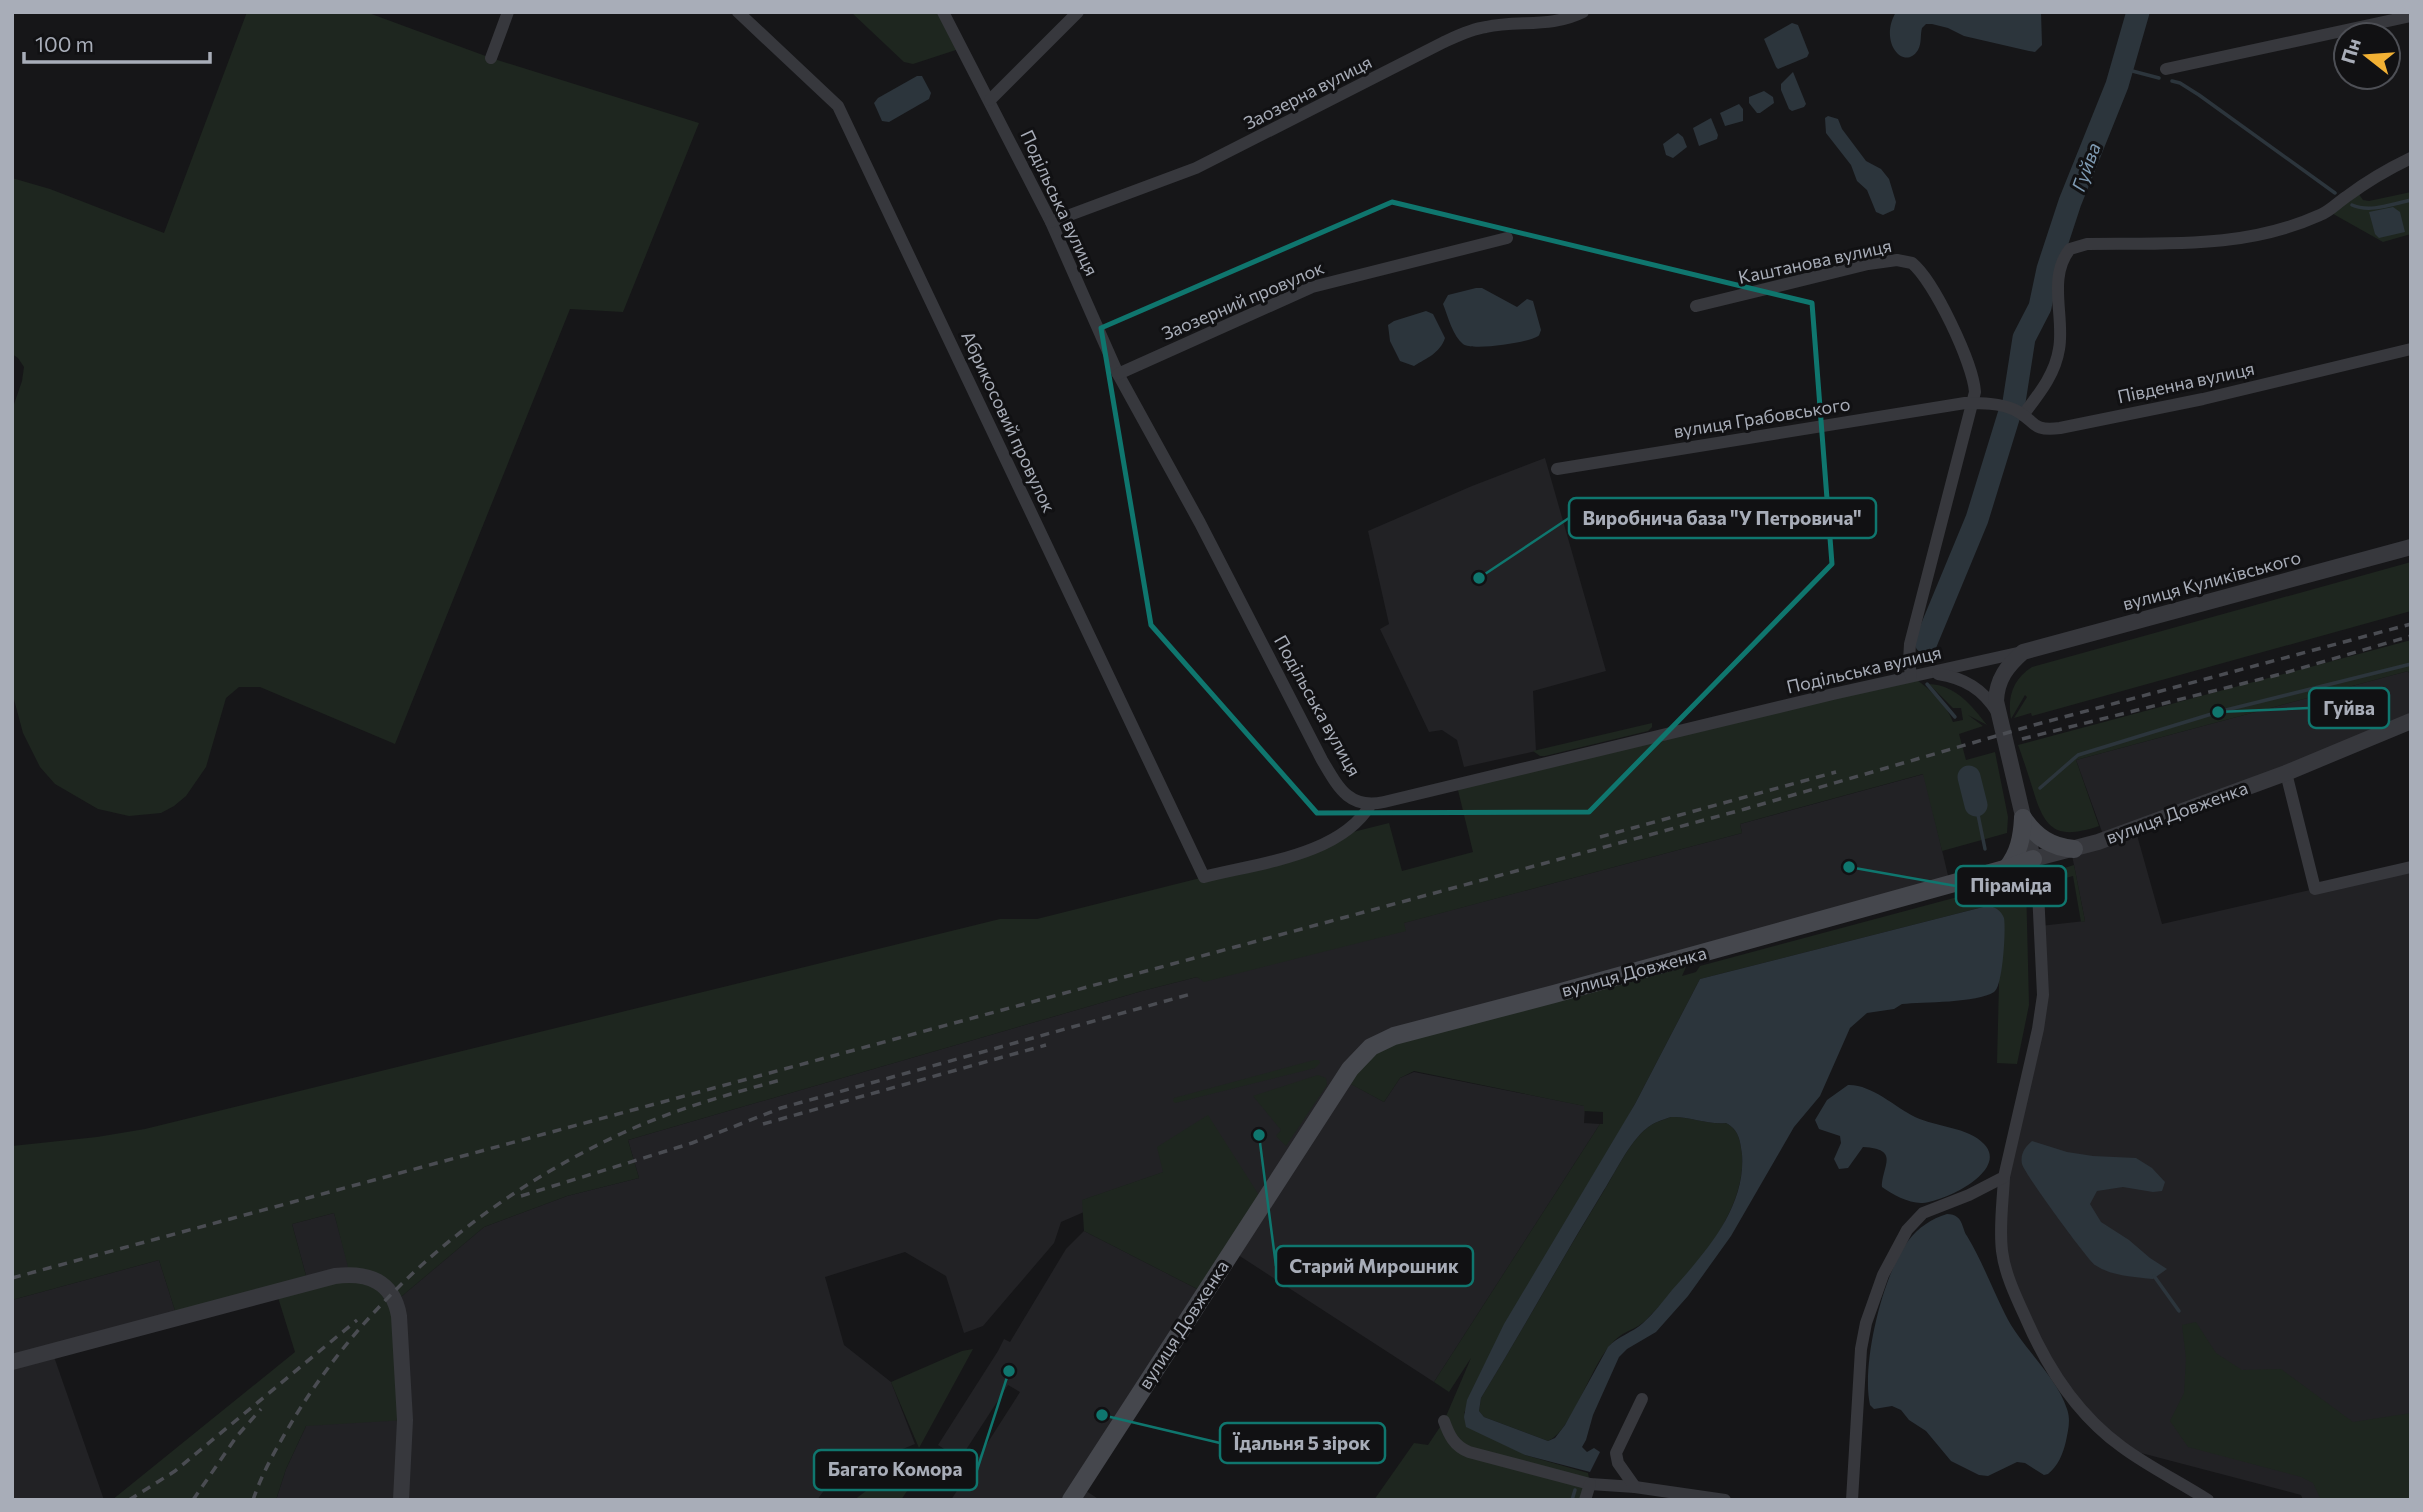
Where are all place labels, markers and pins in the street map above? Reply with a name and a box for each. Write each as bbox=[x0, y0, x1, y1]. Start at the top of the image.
callout: Виробнича база "У Петровича" bbox=[1569, 498, 1876, 538]
callout: Гуйва bbox=[2309, 688, 2389, 728]
callout: Піраміда bbox=[1956, 866, 2066, 906]
callout: Старий Мирошник bbox=[1276, 1246, 1473, 1286]
callout: Їдальня 5 зірок bbox=[1220, 1423, 1385, 1463]
callout: Багато Комора bbox=[814, 1450, 977, 1490]

